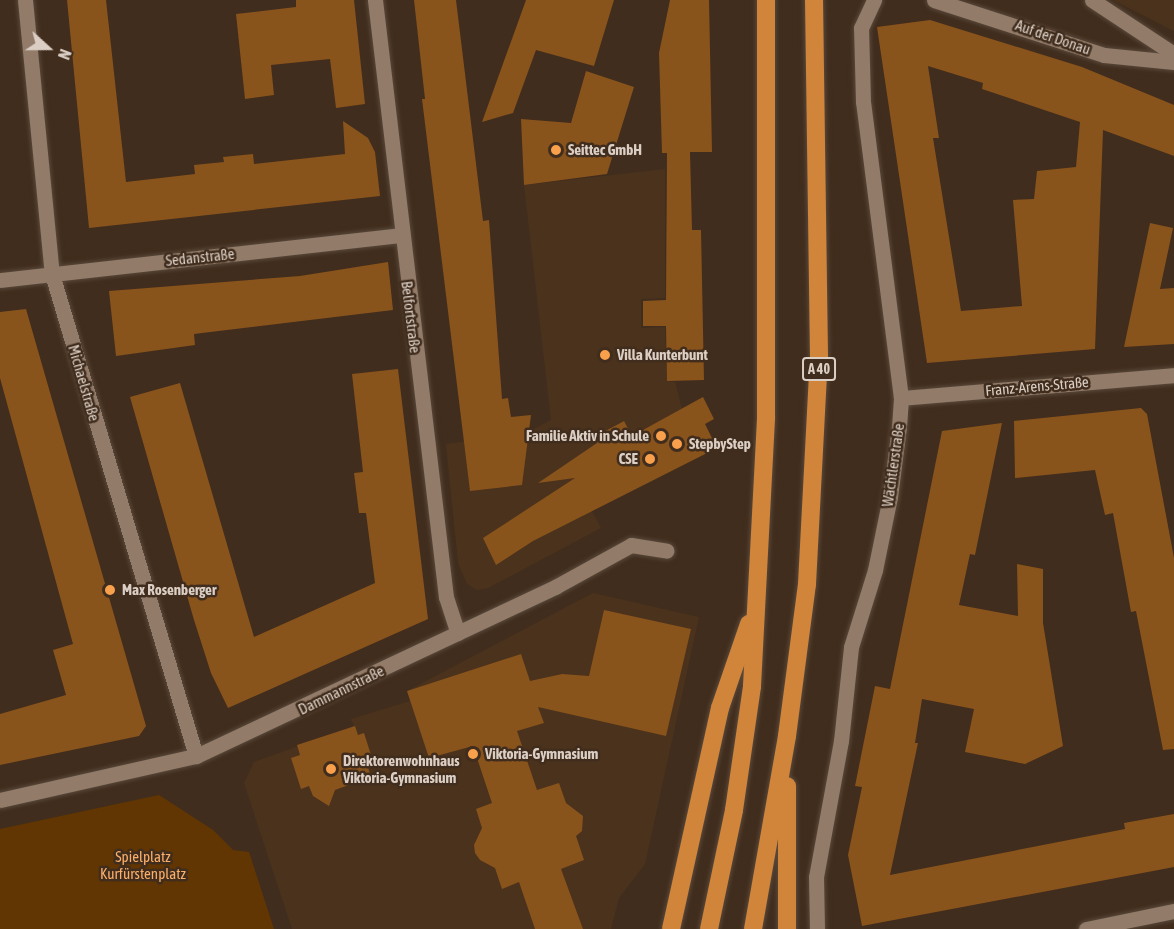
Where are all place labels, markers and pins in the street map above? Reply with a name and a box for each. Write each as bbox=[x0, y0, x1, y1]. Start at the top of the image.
place label: Seittec GmbH bbox=[568, 141, 642, 159]
marker: Seittec GmbH bbox=[549, 143, 563, 157]
place label: Villa Kunterbunt bbox=[617, 346, 708, 364]
marker: Villa Kunterbunt bbox=[598, 348, 612, 362]
place label: Familie Aktiv in Schule bbox=[526, 427, 649, 445]
marker: Familie Aktiv in Schule bbox=[654, 429, 668, 443]
place label: StepbyStep bbox=[689, 435, 751, 453]
marker: StepbyStep bbox=[670, 437, 684, 451]
place label: CSE bbox=[619, 450, 638, 468]
marker: CSE bbox=[643, 452, 657, 466]
place label: Max Rosenberger bbox=[122, 581, 216, 599]
marker: Max Rosenberger bbox=[103, 583, 117, 597]
place label: Viktoria-Gymnasium bbox=[485, 745, 598, 763]
marker: Viktoria-Gymnasium bbox=[466, 747, 480, 761]
place label: Direktorenwohnhaus Viktoria-Gymnasium bbox=[343, 751, 460, 786]
marker: Direktorenwohnhaus Viktoria-Gymnasium bbox=[324, 762, 338, 776]

